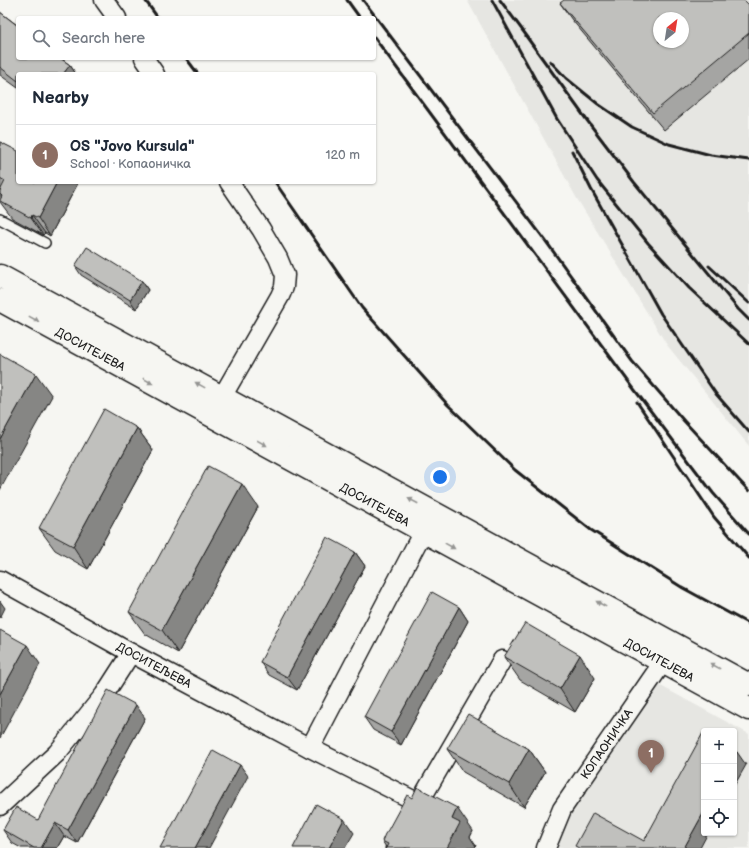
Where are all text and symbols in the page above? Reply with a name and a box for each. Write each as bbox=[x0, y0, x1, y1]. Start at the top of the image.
north arrow bbox=[653, 12, 689, 48]
search box bbox=[16, 16, 376, 60]
icon: search bbox=[30, 27, 52, 49]
text: Search here bbox=[62, 29, 145, 48]
text: Nearby bbox=[32, 88, 89, 108]
text: OS "Jovo Kursula" bbox=[70, 137, 195, 156]
text: 1 bbox=[42, 147, 48, 163]
text: 120 m bbox=[325, 147, 360, 163]
text: School · Копаоничка bbox=[70, 156, 191, 172]
one-way arrow bbox=[28, 315, 40, 322]
street label: ДОСИТЕЈЕВА bbox=[53, 325, 128, 375]
one-way arrow bbox=[142, 378, 154, 384]
one-way arrow bbox=[194, 382, 206, 389]
one-way arrow bbox=[257, 440, 268, 447]
your location bbox=[430, 467, 450, 487]
street label: ДОСИТЕЈЕВА bbox=[337, 480, 413, 531]
one-way arrow bbox=[407, 498, 419, 505]
one-way arrow bbox=[444, 543, 456, 549]
one-way arrow bbox=[595, 600, 606, 607]
street label: ДОСИТЕЈЕВА bbox=[621, 635, 697, 686]
street label: ДОСИТЕЉЕВА bbox=[114, 639, 195, 692]
one-way arrow bbox=[709, 663, 721, 669]
street label: КОПАОНИЧКА bbox=[578, 706, 637, 782]
map controls bbox=[701, 728, 737, 836]
button: + bbox=[701, 728, 737, 764]
pin: 1 bbox=[638, 740, 664, 773]
button: − bbox=[701, 764, 737, 800]
button: locate bbox=[701, 800, 737, 836]

